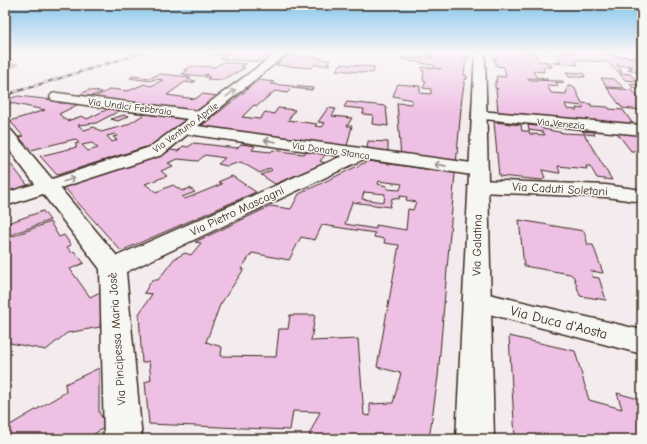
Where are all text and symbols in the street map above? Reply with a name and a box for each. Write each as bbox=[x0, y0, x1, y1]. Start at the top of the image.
one-way arrow bbox=[225, 89, 236, 98]
street label: Via Undici Febbraio bbox=[87, 96, 172, 118]
street label: Via Ventuno Aprile bbox=[150, 100, 221, 156]
street label: Via Venezia bbox=[536, 116, 585, 132]
one-way arrow bbox=[264, 137, 277, 145]
street label: Via Donato Stanca bbox=[291, 140, 371, 162]
one-way arrow bbox=[434, 161, 447, 169]
one-way arrow bbox=[62, 175, 74, 183]
street label: Via Caduti Soletani bbox=[512, 180, 608, 198]
street label: Via Pietro Mascagni bbox=[188, 183, 286, 239]
street label: Via Galatina bbox=[469, 214, 485, 276]
street label: Via Pincipessa Maria Josè bbox=[105, 272, 129, 406]
street label: Via Duca d'Aosta bbox=[509, 302, 609, 343]

